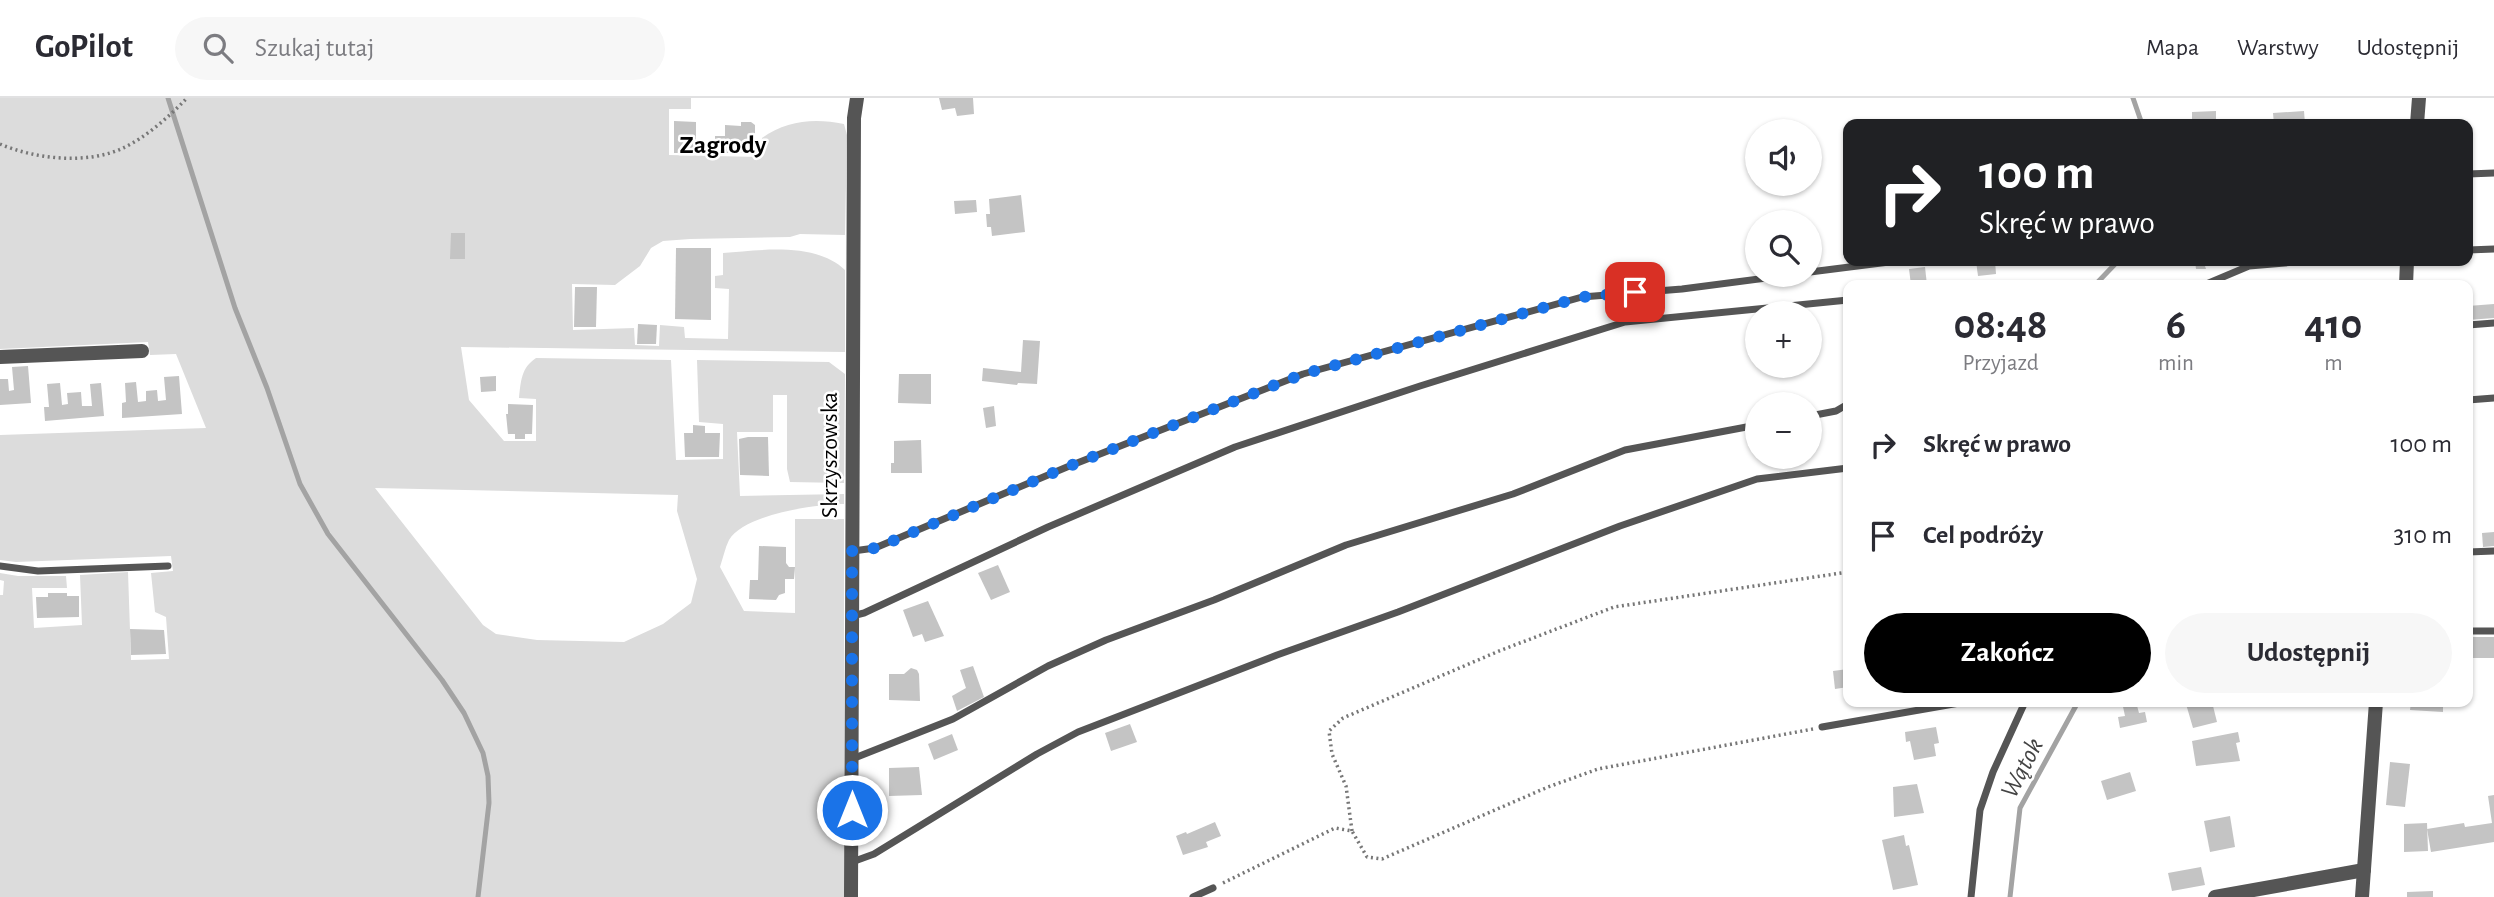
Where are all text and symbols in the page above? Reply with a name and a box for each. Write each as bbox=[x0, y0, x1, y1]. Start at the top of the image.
search box bbox=[175, 17, 665, 80]
icon: search bbox=[199, 29, 237, 67]
text: GoPilot bbox=[35, 31, 133, 64]
text: Szukaj tutaj bbox=[255, 35, 374, 61]
text: Mapa bbox=[2146, 36, 2199, 60]
text: Warstwy bbox=[2237, 36, 2319, 60]
text: Udostępnij bbox=[2357, 36, 2459, 60]
map controls bbox=[1745, 119, 1822, 469]
button: sound bbox=[1745, 119, 1822, 196]
district label: Zagrody bbox=[680, 132, 767, 158]
icon: right bbox=[1864, 147, 1955, 238]
text: 100 m bbox=[1979, 149, 2095, 198]
text: Skręć w prawo bbox=[1979, 207, 2155, 239]
button: search bbox=[1745, 210, 1822, 287]
pin bbox=[1605, 262, 1665, 322]
icon: arrive bbox=[1616, 273, 1654, 311]
button: + bbox=[1745, 301, 1822, 378]
text: 08:48 bbox=[1953, 304, 2048, 346]
text: 6 bbox=[2166, 304, 2186, 346]
text: 410 bbox=[2304, 304, 2362, 346]
text: Przyjazd bbox=[1962, 352, 2039, 375]
text: min bbox=[2158, 352, 2194, 375]
text: m bbox=[2324, 352, 2343, 375]
street label: Skrzyszowska bbox=[818, 392, 842, 518]
button: − bbox=[1745, 392, 1822, 469]
icon: right bbox=[1864, 426, 1902, 464]
text: Skręć w prawo bbox=[1923, 431, 2071, 457]
text: 100 m bbox=[2391, 431, 2452, 457]
icon: arrive bbox=[1864, 517, 1902, 555]
text: Cel podróży bbox=[1923, 522, 2043, 548]
text: 310 m bbox=[2394, 522, 2452, 548]
button: Zakończ bbox=[1864, 613, 2151, 693]
button: Udostępnij bbox=[2165, 613, 2452, 693]
water label: Wątok bbox=[1996, 734, 2048, 802]
position arrow bbox=[815, 773, 889, 847]

